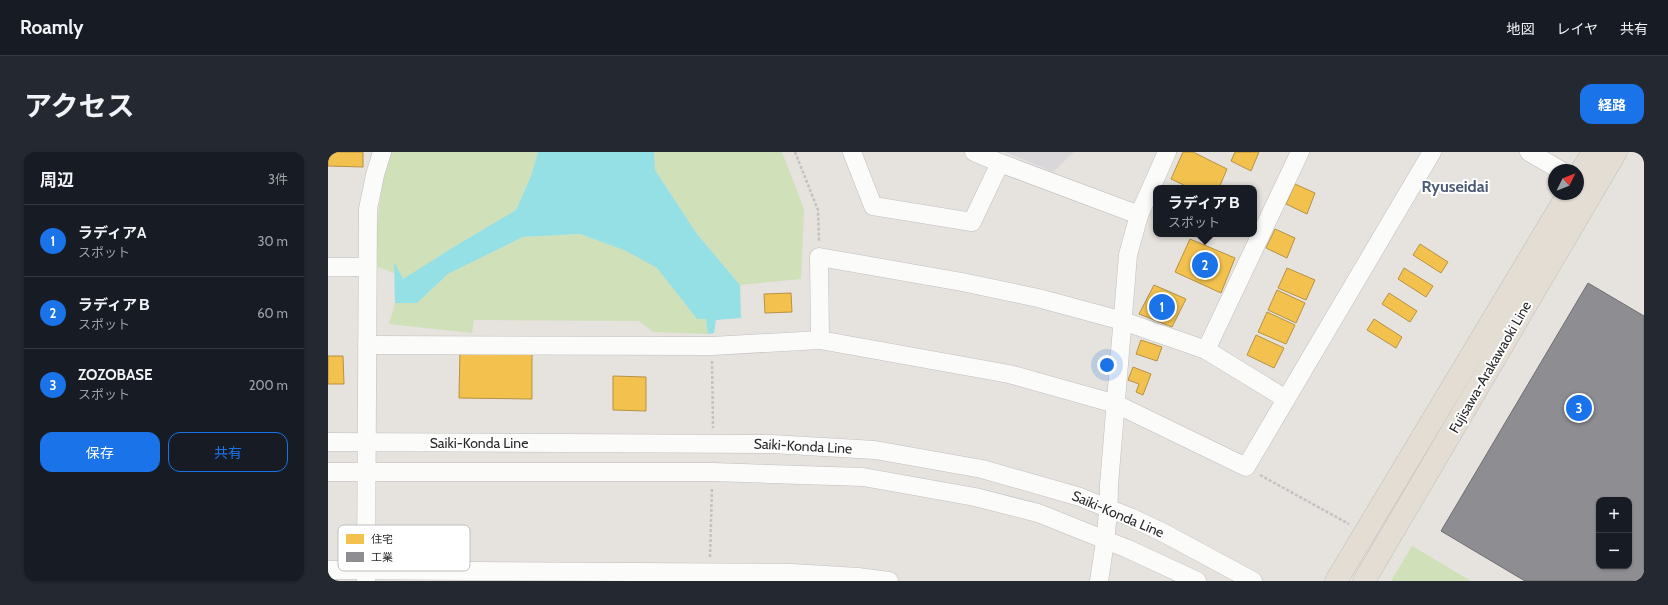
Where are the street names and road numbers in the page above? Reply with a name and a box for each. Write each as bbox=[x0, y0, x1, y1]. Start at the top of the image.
street label: Fujisawa-Arakawaoki Line bbox=[1445, 298, 1535, 436]
street label: Saiki-Konda Line bbox=[430, 434, 528, 452]
street label: Saiki-Konda Line bbox=[753, 434, 853, 458]
street label: Saiki-Konda Line bbox=[1069, 486, 1167, 542]

